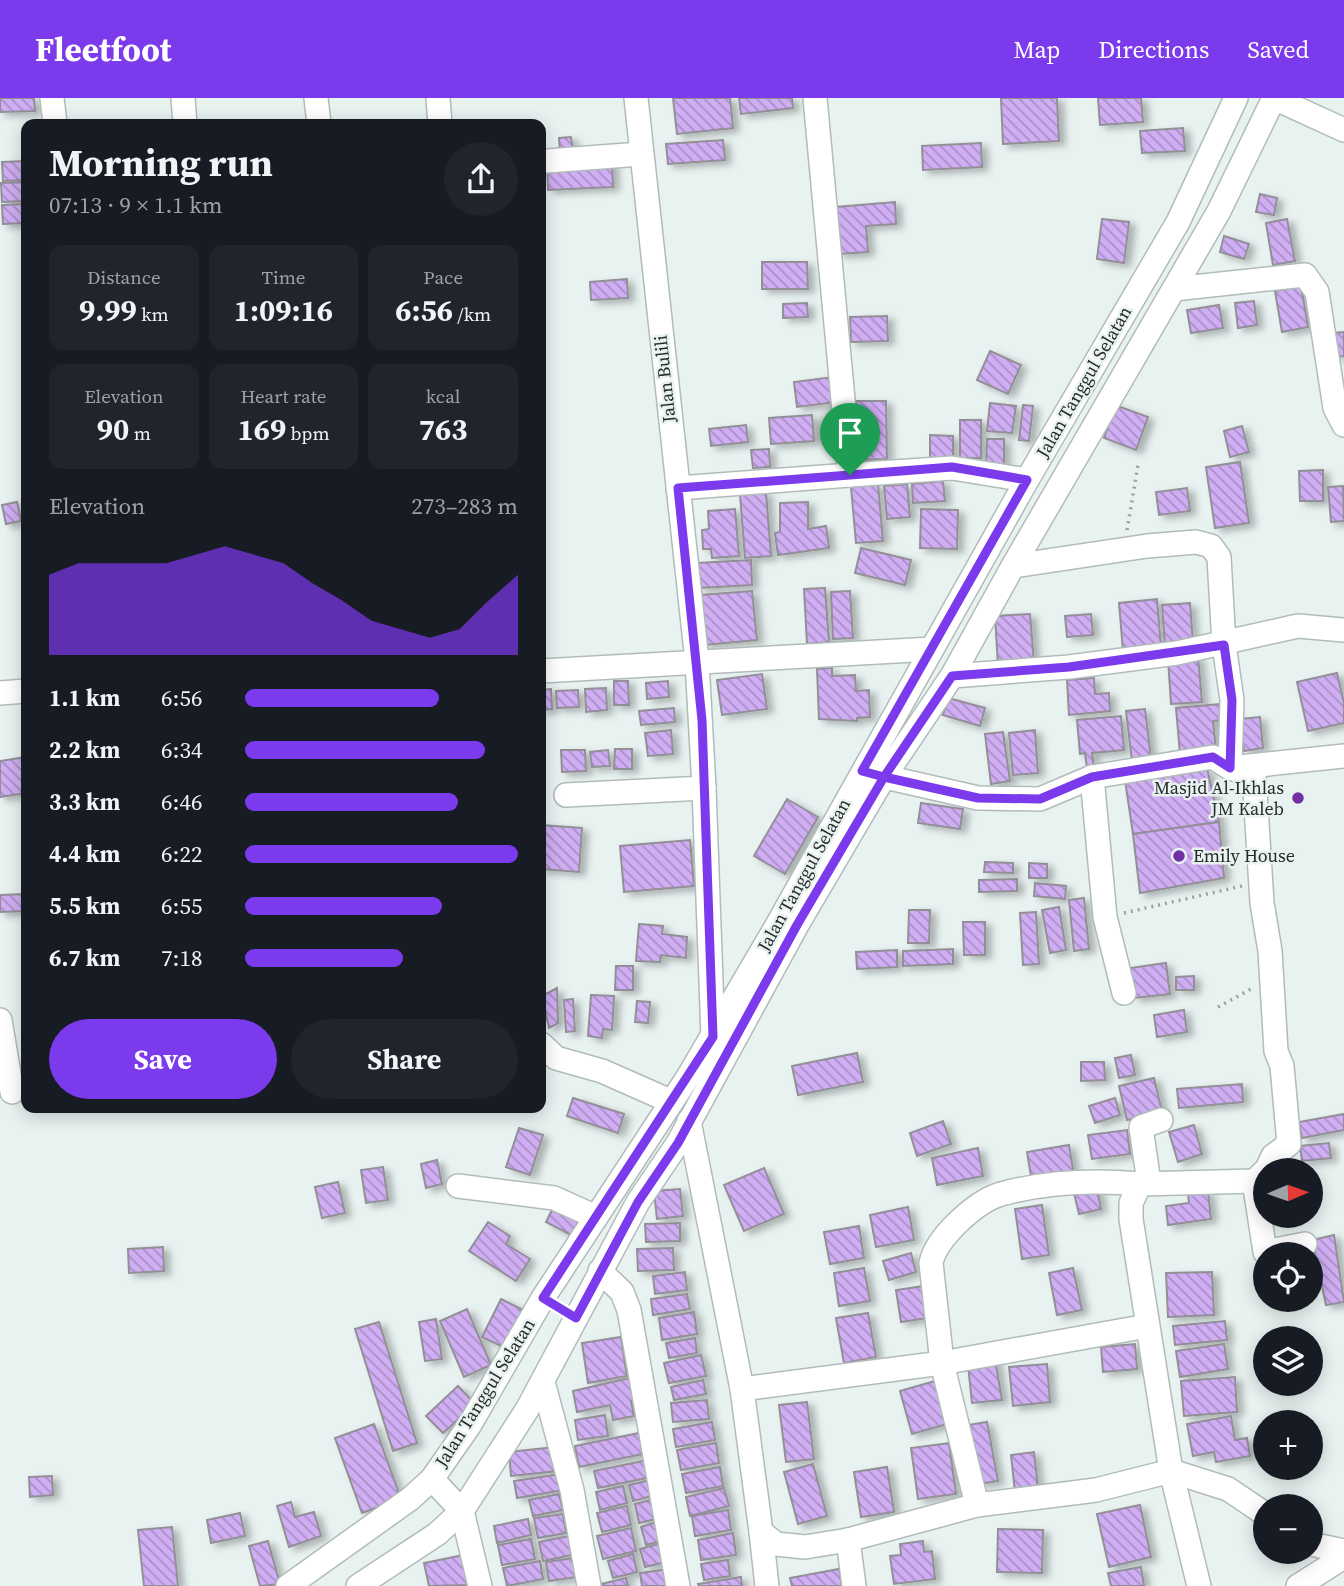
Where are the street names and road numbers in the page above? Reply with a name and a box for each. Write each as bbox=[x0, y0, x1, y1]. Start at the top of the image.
street label: Jalan Tanggul Selatan bbox=[1029, 301, 1137, 463]
street label: Jalan Bulili bbox=[647, 334, 682, 425]
street label: Jalan Tanggul Selatan bbox=[751, 794, 856, 957]
street label: Jalan Tanggul Selatan bbox=[428, 1313, 541, 1473]

